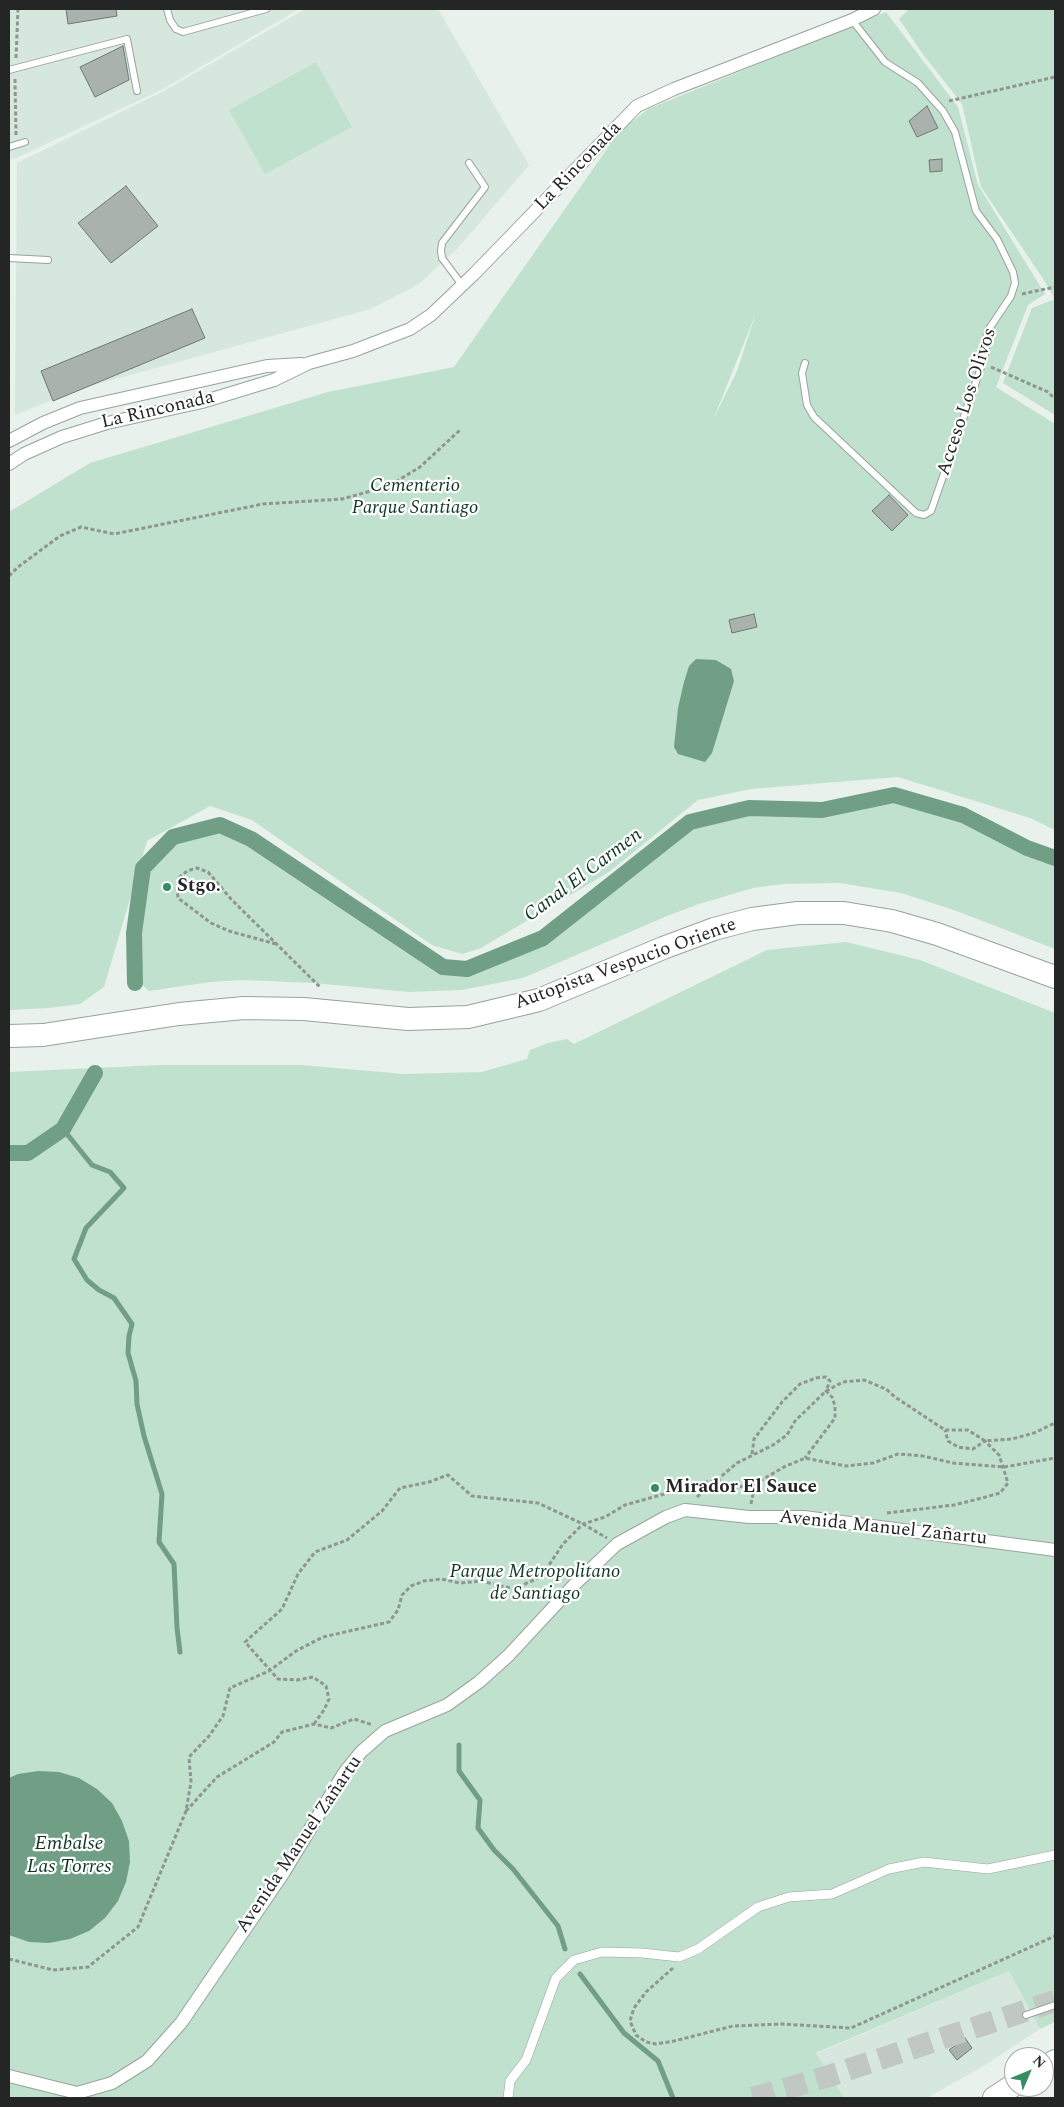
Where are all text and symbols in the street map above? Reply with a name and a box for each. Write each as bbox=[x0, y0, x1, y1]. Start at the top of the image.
street label: La Rinconada bbox=[531, 118, 627, 216]
street label: Acceso Los Olivos bbox=[933, 325, 1003, 479]
street label: La Rinconada bbox=[99, 387, 217, 435]
park label: Cementerio Parque Santiago bbox=[352, 476, 478, 520]
water label: Canal El Carmen bbox=[520, 824, 648, 928]
place label: Stgo. bbox=[177, 876, 221, 898]
marker: Stgo. bbox=[161, 881, 173, 893]
street label: Autopista Vespucio Oriente bbox=[512, 914, 740, 1016]
place label: Mirador El Sauce bbox=[665, 1477, 817, 1499]
marker: Mirador El Sauce bbox=[649, 1482, 661, 1494]
street label: Avenida Manuel Zañartu bbox=[778, 1507, 988, 1551]
park label: Parque Metropolitano de Santiago bbox=[450, 1562, 620, 1606]
street label: Avenida Manuel Zañartu bbox=[232, 1752, 368, 1938]
water label: Embalse Las Torres bbox=[27, 1833, 111, 1880]
north arrow bbox=[1004, 2047, 1054, 2097]
text: N bbox=[1028, 2050, 1051, 2073]

